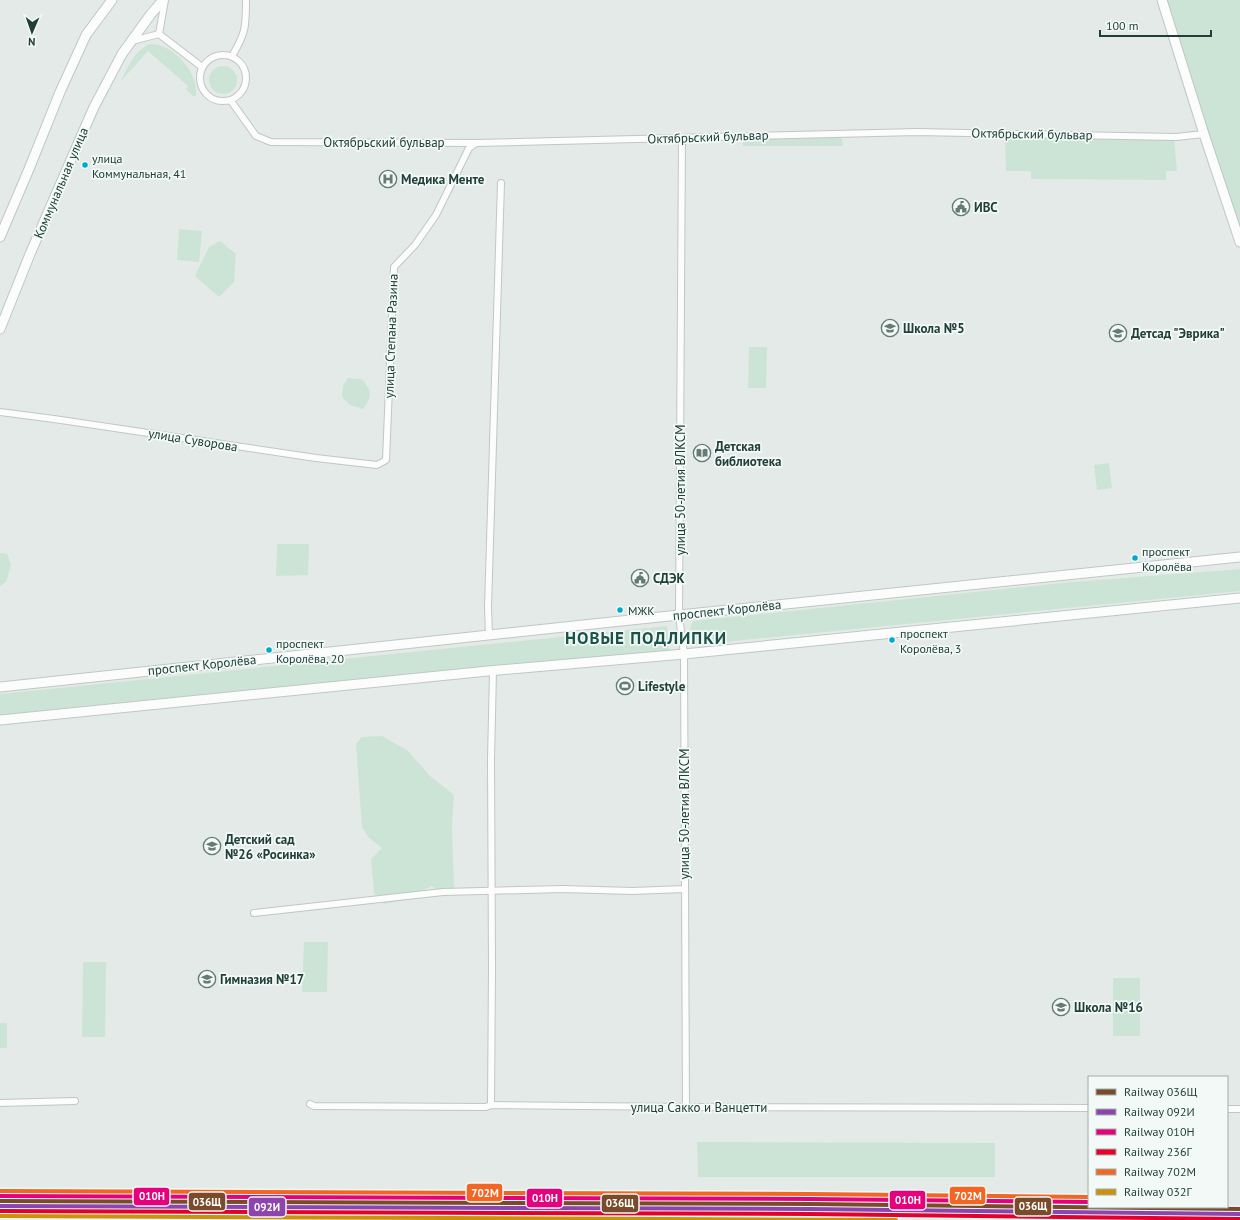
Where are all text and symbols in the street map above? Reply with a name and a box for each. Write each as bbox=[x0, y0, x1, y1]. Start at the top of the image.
north arrow bbox=[12, 12, 52, 52]
scale bar bbox=[1100, 12, 1211, 38]
text: 100 m bbox=[1106, 18, 1139, 33]
text: N bbox=[28, 35, 36, 49]
street label: Октябрьский бульвар bbox=[971, 124, 1093, 144]
street label: Коммунальная улица bbox=[30, 125, 92, 241]
street label: Октябрьский бульвар bbox=[647, 126, 769, 148]
street label: Октябрьский бульвар bbox=[323, 134, 445, 151]
place label: улица Коммунальная, 41 bbox=[92, 151, 186, 181]
marker: улица Коммунальная, 41 bbox=[80, 160, 90, 170]
hospital icon: Медика Менте bbox=[378, 169, 398, 189]
place label: Медика Менте bbox=[401, 171, 485, 188]
public building icon: ИВС bbox=[951, 197, 971, 217]
place label: ИВС bbox=[974, 199, 998, 216]
street label: улица Степана Разина bbox=[380, 273, 402, 399]
school or university icon: Школа №5 bbox=[880, 318, 900, 338]
place label: Школа №5 bbox=[903, 320, 965, 337]
school or university icon: Детсад "Эврика" bbox=[1108, 323, 1128, 343]
place label: Детсад "Эврика" bbox=[1131, 325, 1225, 342]
street label: улица 50-летия ВЛКСМ bbox=[672, 424, 689, 556]
street label: улица Суворова bbox=[147, 425, 239, 455]
place label: Детская библиотека bbox=[715, 438, 781, 470]
library icon: Детская библиотека bbox=[692, 443, 712, 463]
place label: проспект Королёва bbox=[1142, 544, 1192, 574]
marker: проспект Королёва bbox=[1130, 553, 1140, 563]
public building icon: СДЭК bbox=[630, 568, 650, 588]
place label: СДЭК bbox=[653, 570, 685, 587]
street label: проспект Королёва bbox=[672, 596, 782, 624]
place label: МЖК bbox=[628, 603, 654, 618]
marker: МЖК bbox=[615, 605, 625, 615]
place label: проспект Королёва, 3 bbox=[900, 626, 961, 656]
district label: НОВЫЕ ПОДЛИПКИ bbox=[565, 627, 727, 649]
marker: проспект Королёва, 3 bbox=[887, 635, 897, 645]
place label: проспект Королёва, 20 bbox=[276, 636, 344, 666]
marker: проспект Королёва, 20 bbox=[264, 645, 274, 655]
street label: проспект Королёва bbox=[147, 651, 257, 679]
sports icon: Lifestyle bbox=[615, 676, 635, 696]
place label: Lifestyle bbox=[638, 678, 686, 695]
street label: улица 50-летия ВЛКСМ bbox=[676, 748, 693, 880]
place label: Детский сад №26 «Росинка» bbox=[225, 831, 316, 863]
school or university icon: Детский сад №26 «Росинка» bbox=[202, 836, 222, 856]
school or university icon: Гимназия №17 bbox=[197, 969, 217, 989]
place label: Гимназия №17 bbox=[220, 971, 304, 988]
school or university icon: Школа №16 bbox=[1051, 997, 1071, 1017]
place label: Школа №16 bbox=[1074, 999, 1143, 1016]
legend bbox=[1088, 1076, 1228, 1208]
text: Railway 036Щ bbox=[1124, 1084, 1197, 1099]
street label: улица Сакко и Ванцетти bbox=[631, 1099, 767, 1116]
text: Railway 092И bbox=[1124, 1104, 1195, 1119]
text: Railway 010Н bbox=[1124, 1124, 1195, 1139]
text: Railway 236Г bbox=[1124, 1144, 1192, 1159]
text: Railway 702М bbox=[1124, 1164, 1196, 1179]
line badge: 702М bbox=[466, 1183, 503, 1202]
text: Railway 032Г bbox=[1124, 1184, 1192, 1199]
text: 702М bbox=[471, 1186, 499, 1200]
line badge: 702М bbox=[949, 1186, 986, 1205]
line badge: 010Н bbox=[133, 1187, 170, 1206]
line badge: 010Н bbox=[526, 1188, 563, 1208]
text: 010Н bbox=[139, 1189, 165, 1203]
text: 702М bbox=[954, 1189, 982, 1203]
line badge: 010Н bbox=[889, 1190, 926, 1210]
text: 010Н bbox=[532, 1191, 558, 1205]
line badge: 036Щ bbox=[188, 1192, 226, 1211]
text: 010Н bbox=[895, 1193, 921, 1207]
line badge: 036Щ bbox=[601, 1194, 639, 1213]
text: 036Щ bbox=[193, 1195, 221, 1209]
text: 036Щ bbox=[606, 1196, 634, 1210]
line badge: 092И bbox=[248, 1197, 286, 1217]
line badge: 036Щ bbox=[1014, 1197, 1052, 1216]
text: 036Щ bbox=[1019, 1199, 1047, 1213]
text: 092И bbox=[254, 1200, 280, 1214]

